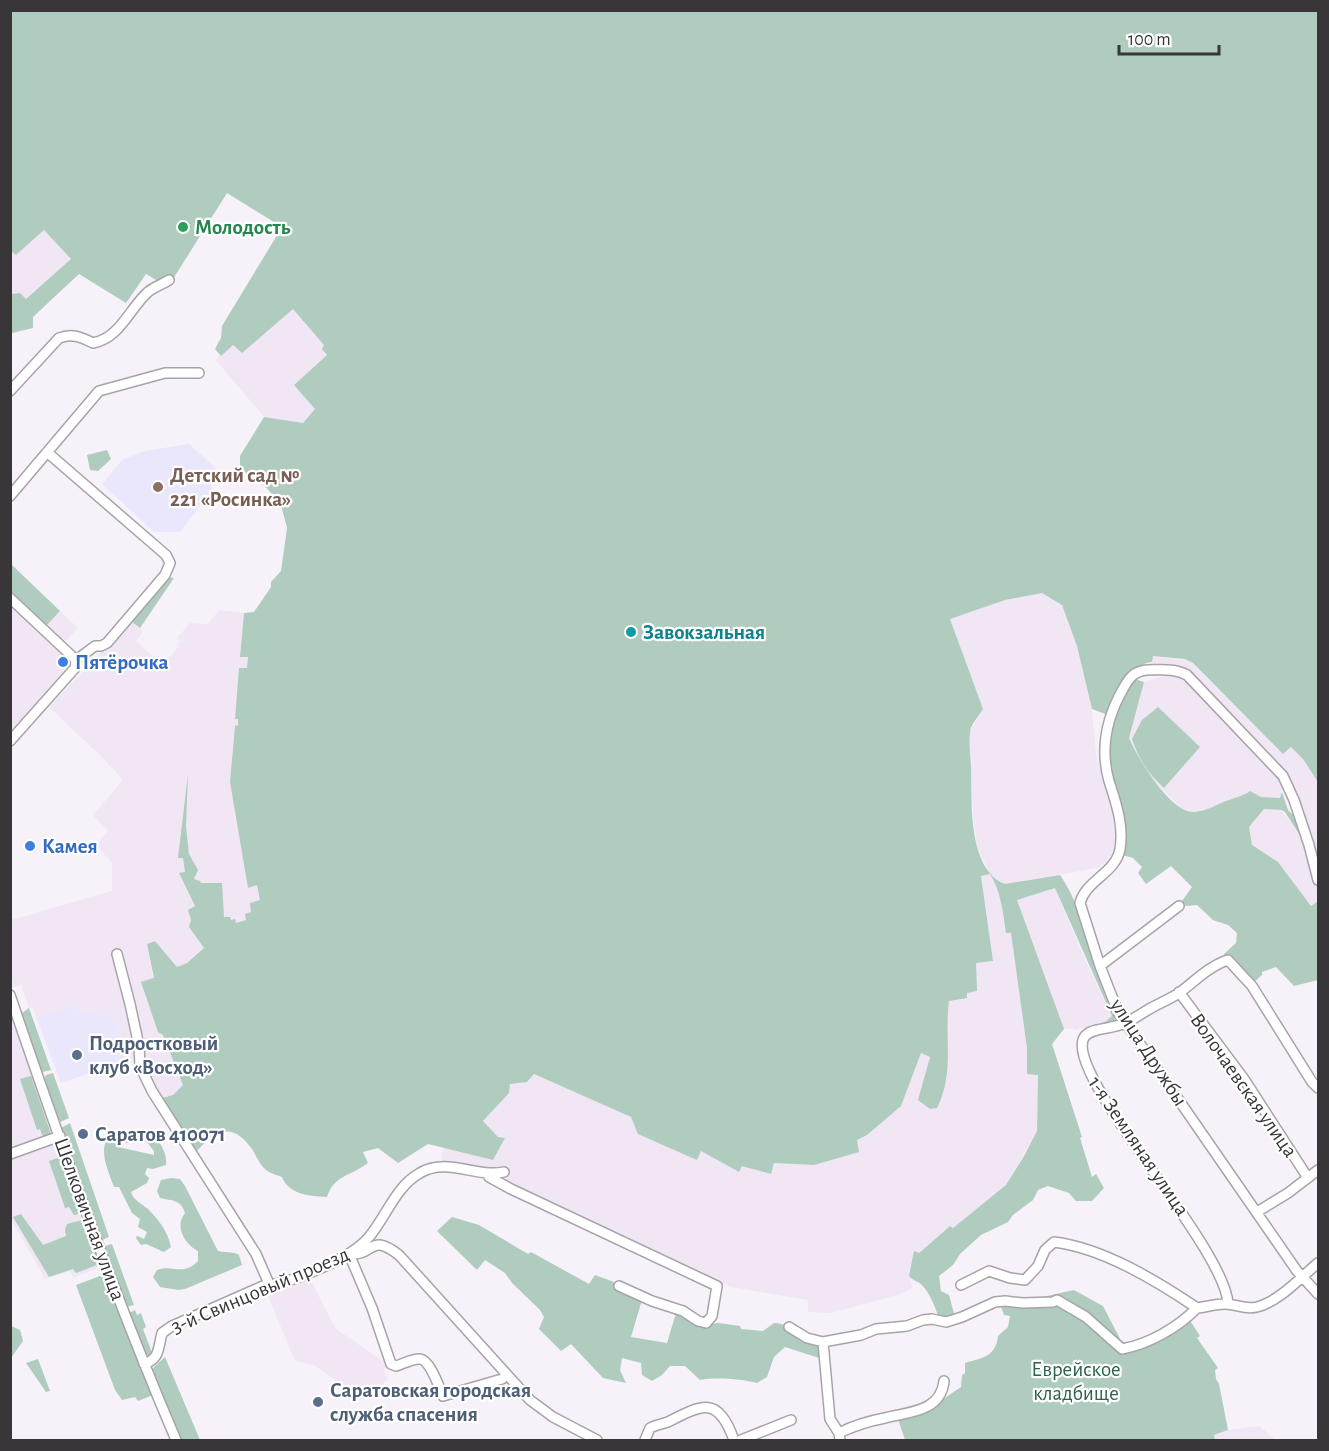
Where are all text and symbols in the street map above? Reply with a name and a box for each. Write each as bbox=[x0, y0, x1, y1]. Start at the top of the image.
scale bar bbox=[1119, 18, 1220, 56]
text: 100 m bbox=[1128, 31, 1171, 49]
place label: Молодость bbox=[195, 217, 291, 238]
marker: Молодость bbox=[176, 220, 190, 234]
place label: Детский сад № 221 «Росинка» bbox=[170, 465, 299, 510]
marker: Детский сад № 221 «Росинка» bbox=[151, 480, 165, 494]
place label: Завокзальная bbox=[643, 622, 765, 643]
marker: Завокзальная bbox=[624, 625, 638, 639]
place label: Пятёрочка bbox=[75, 652, 169, 673]
marker: Пятёрочка bbox=[56, 655, 70, 669]
place label: Камея bbox=[42, 836, 98, 857]
marker: Камея bbox=[23, 839, 37, 853]
street label: улица Дружбы bbox=[1106, 994, 1191, 1110]
street label: Волочаевская улица bbox=[1186, 1009, 1301, 1161]
place label: Подростковый клуб «Восход» bbox=[89, 1033, 218, 1078]
marker: Подростковый клуб «Восход» bbox=[70, 1048, 84, 1062]
street label: 1-я Земляная улица bbox=[1084, 1073, 1193, 1220]
place label: Саратов 410071 bbox=[95, 1124, 226, 1145]
marker: Саратов 410071 bbox=[76, 1127, 90, 1141]
street label: Шелковичная улица bbox=[50, 1135, 129, 1304]
street label: 3-й Свинцовый проезд bbox=[168, 1243, 352, 1337]
park label: Еврейское кладбище bbox=[1031, 1359, 1121, 1404]
place label: Саратовская городская служба спасения bbox=[330, 1380, 531, 1425]
marker: Саратовская городская служба спасения bbox=[311, 1395, 325, 1409]

